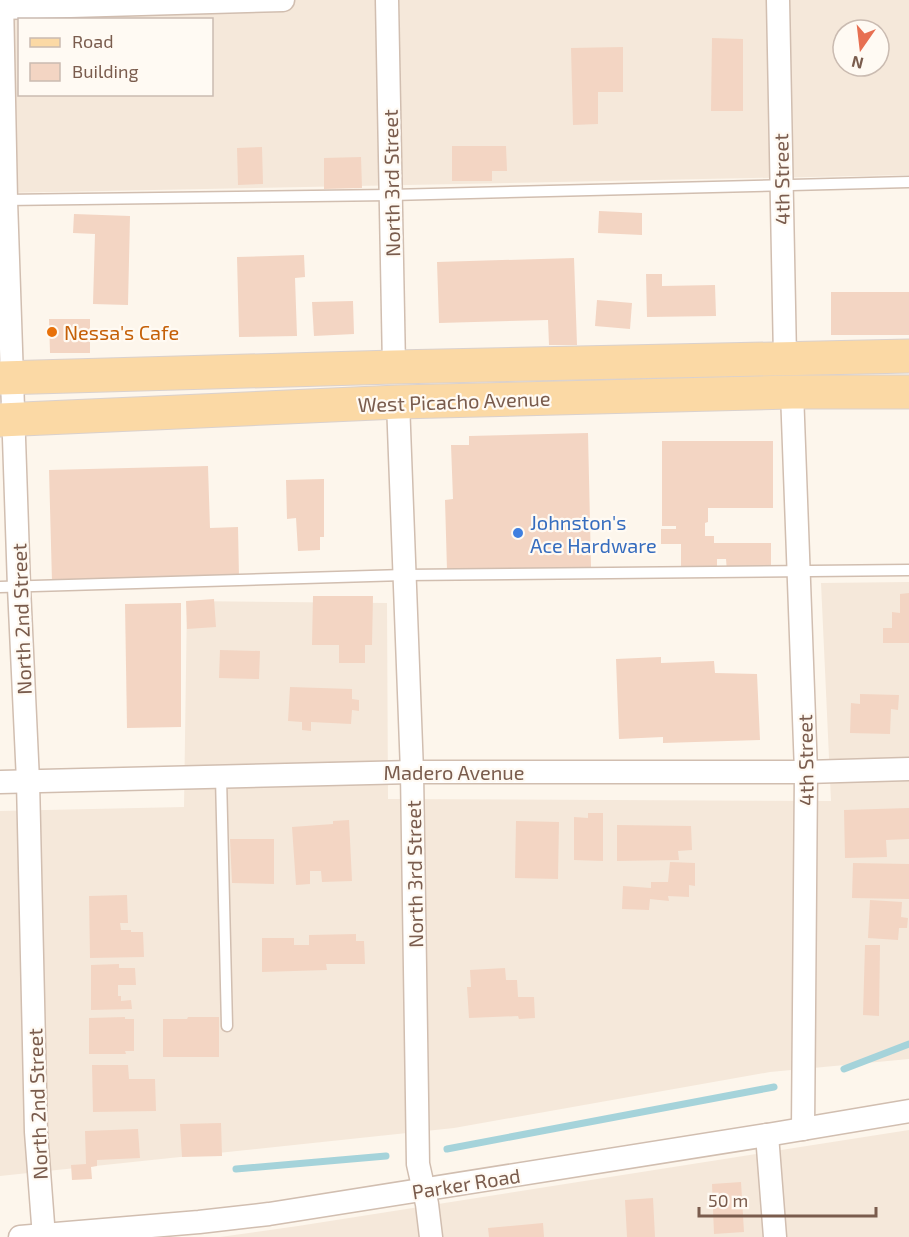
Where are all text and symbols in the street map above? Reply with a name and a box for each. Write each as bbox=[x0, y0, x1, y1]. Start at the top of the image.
legend bbox=[18, 18, 213, 96]
north arrow bbox=[831, 18, 891, 78]
text: Road bbox=[72, 30, 113, 52]
text: N bbox=[849, 52, 865, 74]
text: Building bbox=[72, 60, 139, 82]
street label: North 3rd Street bbox=[378, 109, 404, 257]
street label: 4th Street bbox=[768, 133, 794, 225]
place label: Nessa's Cafe bbox=[64, 320, 179, 344]
marker: Nessa's Cafe bbox=[45, 325, 59, 339]
street label: West Picacho Avenue bbox=[357, 386, 551, 416]
place label: Johnston's Ace Hardware bbox=[530, 510, 657, 557]
marker: Johnston's Ace Hardware bbox=[511, 526, 525, 540]
street label: North 2nd Street bbox=[6, 542, 36, 695]
street label: 4th Street bbox=[792, 714, 818, 806]
street label: Madero Avenue bbox=[384, 760, 524, 784]
street label: North 3rd Street bbox=[401, 800, 427, 948]
street label: North 2nd Street bbox=[22, 1027, 52, 1180]
street label: Parker Road bbox=[410, 1163, 522, 1203]
scale bar bbox=[699, 1180, 876, 1218]
text: 50 m bbox=[708, 1189, 748, 1211]

